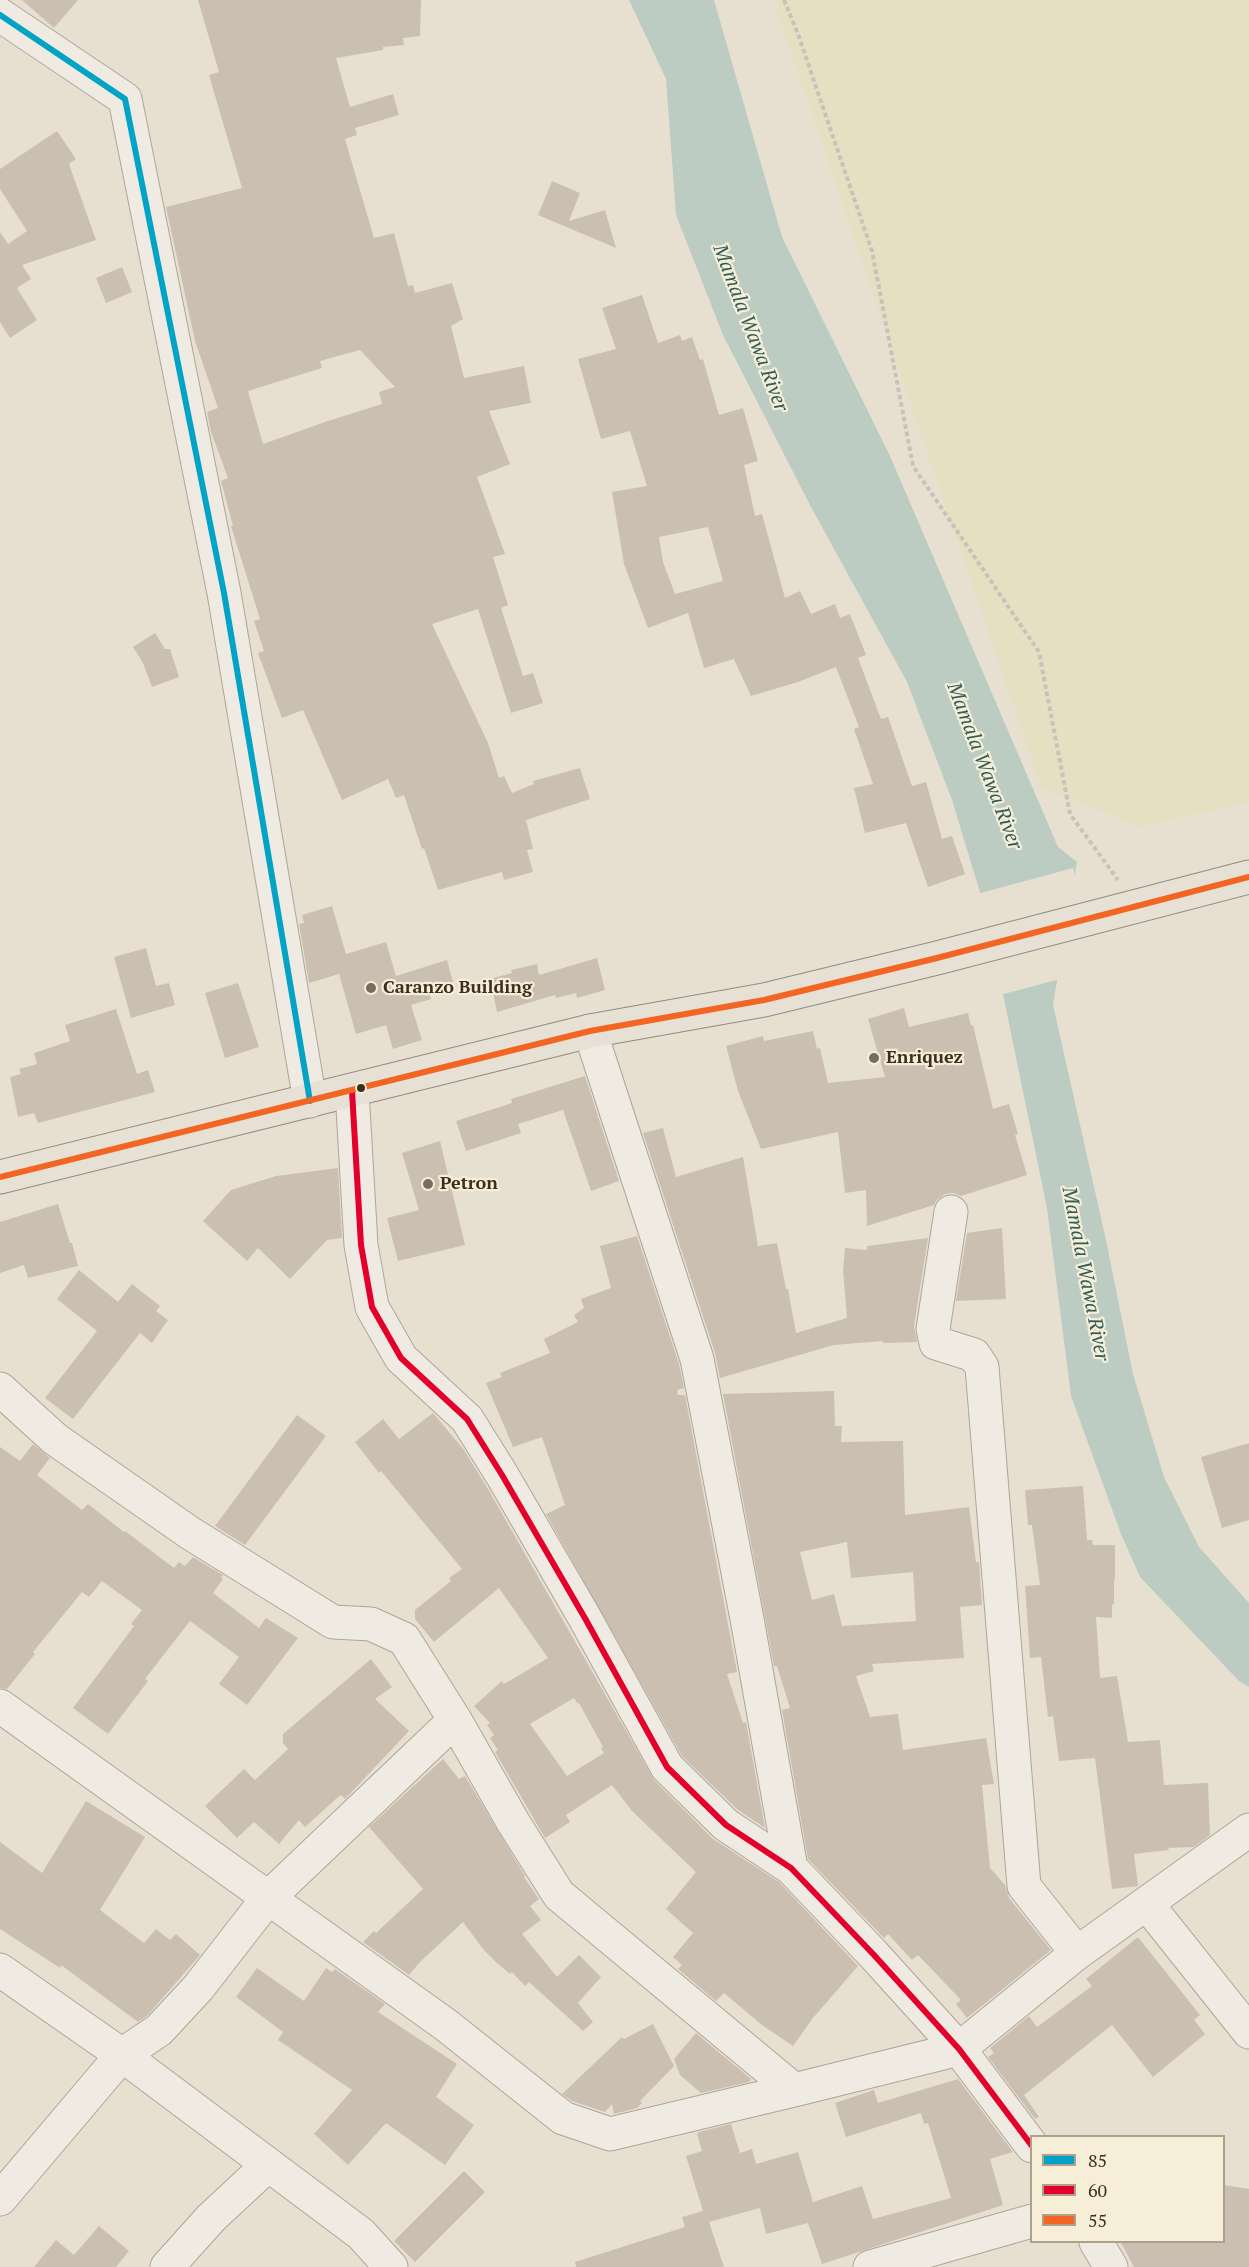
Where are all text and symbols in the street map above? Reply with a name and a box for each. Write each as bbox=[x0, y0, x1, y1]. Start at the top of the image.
water label: Mamala Wawa River bbox=[707, 241, 793, 415]
water label: Mamala Wawa River bbox=[941, 679, 1027, 853]
place label: Caranzo Building bbox=[383, 977, 532, 999]
marker: Caranzo Building bbox=[364, 981, 378, 995]
place label: Enriquez bbox=[886, 1047, 963, 1069]
marker: Enriquez bbox=[867, 1051, 881, 1065]
unlabelled marker bbox=[355, 1082, 367, 1094]
place label: Petron bbox=[440, 1173, 498, 1195]
marker: Petron bbox=[421, 1177, 435, 1191]
water label: Mamala Wawa River bbox=[1056, 1185, 1114, 1363]
legend bbox=[1030, 2135, 1225, 2243]
text: 85 bbox=[1088, 2148, 1107, 2172]
text: 60 bbox=[1088, 2178, 1107, 2202]
text: 55 bbox=[1088, 2208, 1107, 2232]

